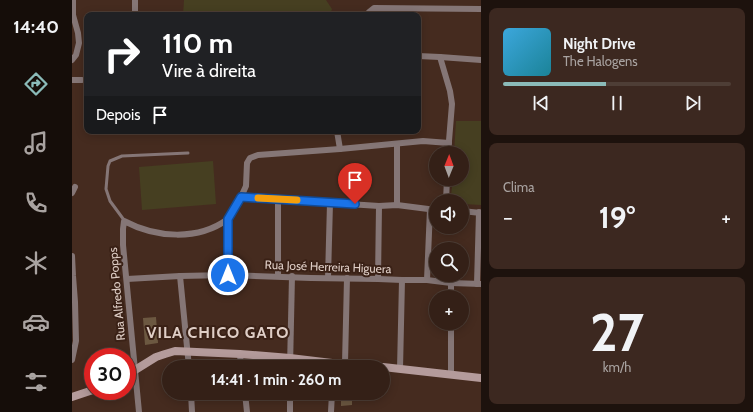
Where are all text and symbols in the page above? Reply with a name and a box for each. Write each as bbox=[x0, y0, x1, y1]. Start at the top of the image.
text: 14:40 bbox=[13, 16, 59, 38]
text: 110 m bbox=[162, 26, 233, 60]
icon: right bbox=[96, 28, 148, 80]
text: Night Drive bbox=[563, 35, 636, 53]
text: The Halogens bbox=[563, 53, 638, 69]
text: Vire à direita bbox=[162, 60, 256, 82]
icon: directions bbox=[22, 70, 50, 98]
icon: previous bbox=[530, 92, 552, 114]
icon: pause bbox=[606, 92, 628, 114]
icon: next bbox=[682, 92, 704, 114]
icon: arrive bbox=[149, 104, 171, 126]
text: Depois bbox=[96, 106, 141, 124]
icon: music bbox=[22, 129, 50, 157]
north arrow bbox=[429, 146, 469, 186]
map controls bbox=[429, 146, 469, 330]
pin bbox=[338, 163, 372, 204]
icon: arrive bbox=[344, 169, 366, 191]
text: Clima bbox=[503, 179, 534, 195]
icon: phone bbox=[22, 189, 50, 217]
button: sound bbox=[429, 194, 469, 234]
text: 19° bbox=[599, 199, 635, 236]
text: − bbox=[503, 204, 513, 231]
text: + bbox=[721, 204, 731, 231]
button: search bbox=[429, 242, 469, 282]
street label: Rua Alfredo Popps bbox=[105, 247, 128, 341]
icon: climate bbox=[22, 249, 50, 277]
position arrow bbox=[207, 254, 249, 296]
street label: Rua José Herreira Higuera bbox=[264, 257, 392, 276]
button: + bbox=[429, 290, 469, 330]
text: 27 bbox=[590, 301, 644, 364]
icon: car bbox=[22, 308, 50, 336]
district label: VILA CHICO GATO bbox=[147, 323, 289, 342]
speed limit sign: 30 bbox=[84, 348, 136, 400]
text: km/h bbox=[603, 359, 631, 375]
icon: filters bbox=[22, 368, 50, 396]
text: 14:41 · 1 min · 260 m bbox=[211, 371, 341, 389]

